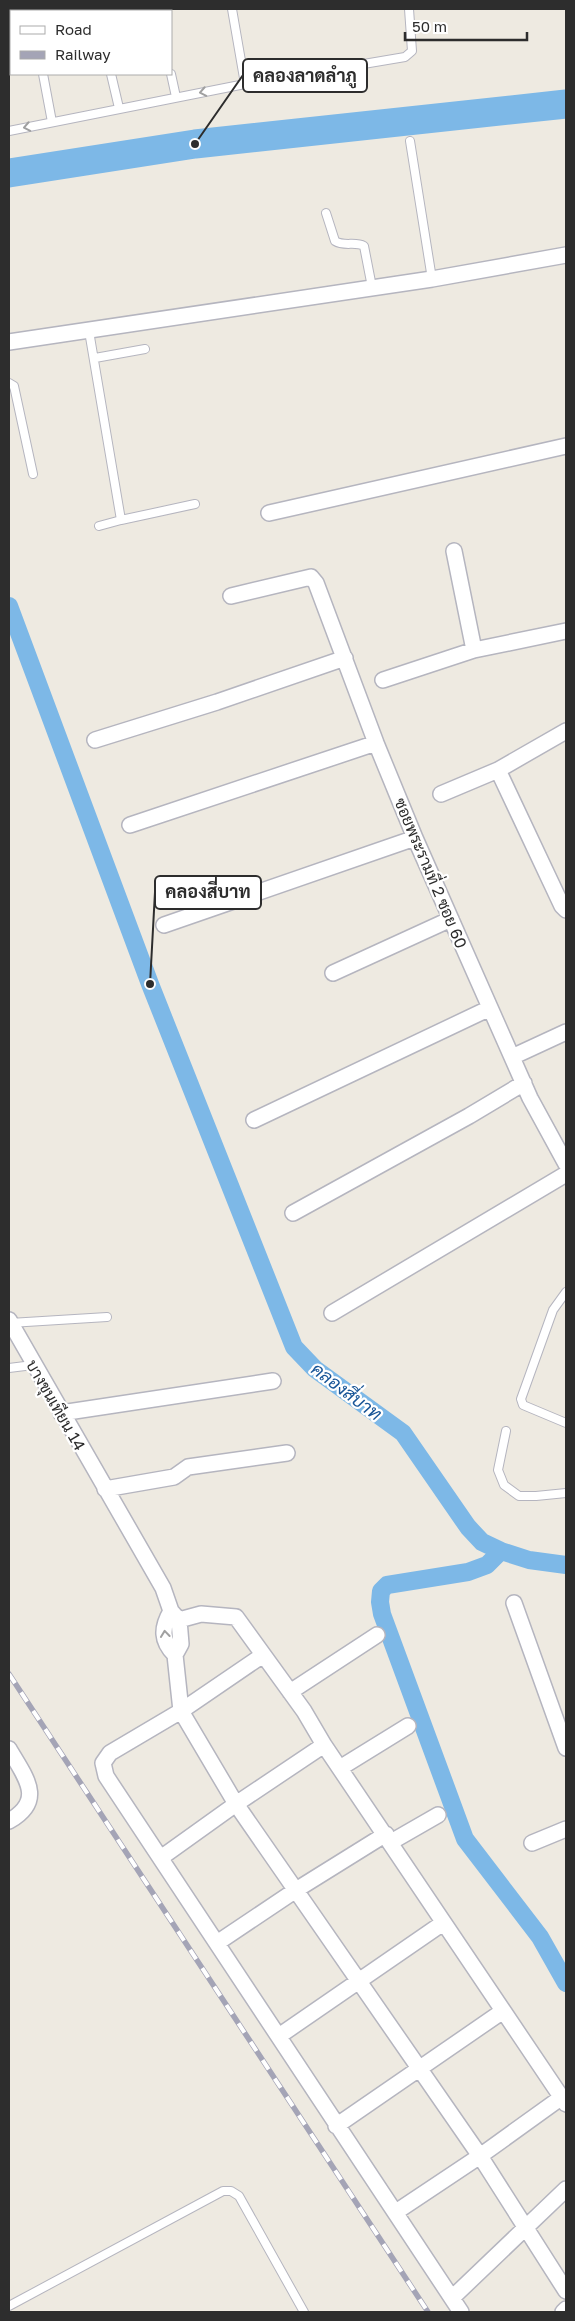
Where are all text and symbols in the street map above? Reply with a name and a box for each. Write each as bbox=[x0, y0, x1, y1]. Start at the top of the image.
legend bbox=[10, 10, 172, 75]
scale bar bbox=[405, 10, 528, 42]
text: 50 m bbox=[412, 17, 447, 35]
text: Road bbox=[55, 20, 92, 38]
text: Railway bbox=[55, 45, 111, 63]
callout: คลองลาดลำภู bbox=[243, 59, 367, 92]
text: คลองลาดลำภู bbox=[253, 64, 357, 89]
one-way arrow bbox=[199, 87, 208, 97]
one-way arrow bbox=[22, 121, 31, 132]
street label: ซอยพระรามที่ 2 ซอย 60 bbox=[390, 793, 475, 951]
callout: คลองสี่บาท bbox=[155, 876, 261, 909]
text: คลองสี่บาท bbox=[165, 876, 251, 902]
water label: คลองสี่บาท bbox=[307, 1354, 389, 1425]
street label: บางขุนเทียน 14 bbox=[20, 1356, 91, 1455]
one-way arrow bbox=[160, 1630, 171, 1638]

